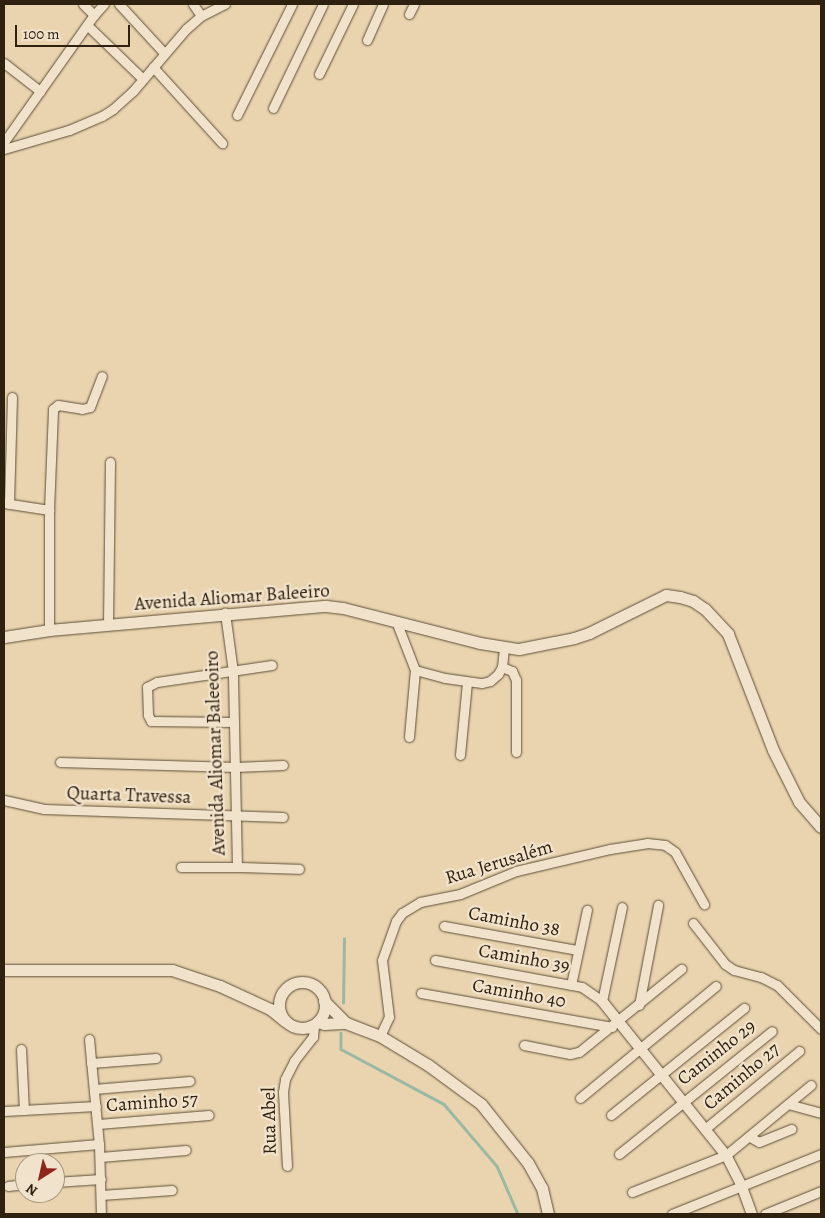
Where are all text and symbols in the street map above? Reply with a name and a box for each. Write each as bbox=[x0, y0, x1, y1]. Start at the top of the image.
scale bar bbox=[18, 15, 132, 47]
text: 100 m bbox=[23, 24, 60, 44]
street label: Avenida Aliomar Baleeiro bbox=[134, 580, 330, 616]
street label: Avenida Aliomar Baleeoiro bbox=[201, 650, 231, 856]
street label: Quarta Travessa bbox=[66, 782, 192, 810]
street label: Rua Jerusalém bbox=[443, 836, 555, 890]
street label: Caminho 38 bbox=[466, 902, 562, 942]
street label: Caminho 39 bbox=[477, 940, 571, 978]
street label: Caminho 40 bbox=[471, 975, 567, 1013]
street label: Caminho 29 bbox=[673, 1015, 761, 1091]
street label: Caminho 27 bbox=[699, 1038, 785, 1116]
street label: Rua Abel bbox=[258, 1087, 282, 1155]
street label: Caminho 57 bbox=[105, 1088, 199, 1118]
north arrow bbox=[15, 1153, 65, 1203]
text: N bbox=[22, 1179, 41, 1201]

